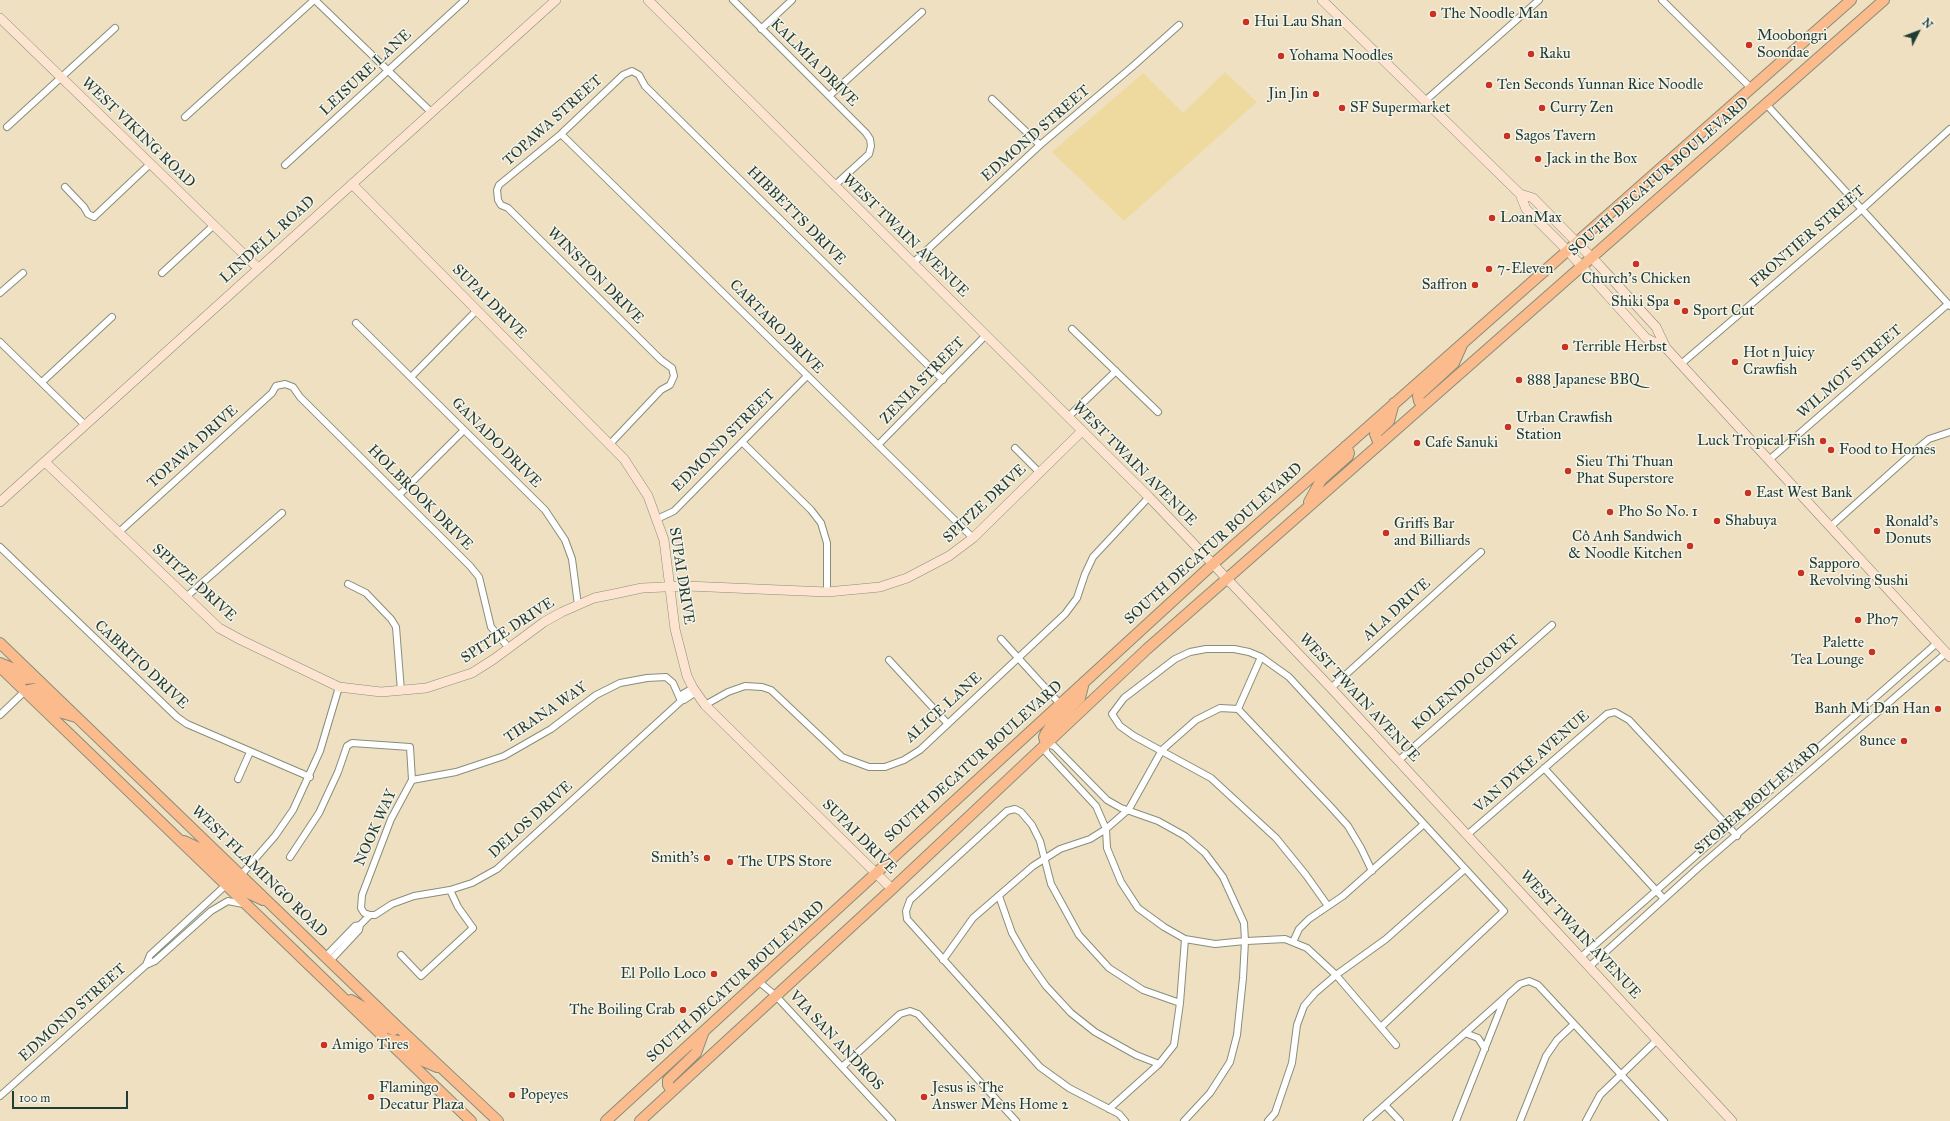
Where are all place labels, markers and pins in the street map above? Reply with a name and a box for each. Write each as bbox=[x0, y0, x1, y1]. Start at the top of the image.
place label: The Noodle Man bbox=[1441, 5, 1548, 23]
marker: The Noodle Man bbox=[1428, 9, 1438, 19]
place label: Hui Lau Shan bbox=[1254, 13, 1342, 31]
marker: Hui Lau Shan bbox=[1241, 17, 1251, 27]
place label: Moobongri Soondae bbox=[1757, 27, 1827, 62]
marker: Moobongri Soondae bbox=[1744, 40, 1754, 50]
place label: Raku bbox=[1539, 45, 1571, 63]
place label: Yohama Noodles bbox=[1289, 47, 1393, 65]
marker: Raku bbox=[1526, 49, 1536, 59]
marker: Yohama Noodles bbox=[1276, 51, 1286, 61]
place label: Ten Seconds Yunnan Rice Noodle bbox=[1497, 76, 1703, 94]
marker: Ten Seconds Yunnan Rice Noodle bbox=[1484, 80, 1494, 90]
place label: Jin Jin bbox=[1268, 85, 1308, 103]
marker: Jin Jin bbox=[1311, 89, 1321, 99]
place label: SF Supermarket bbox=[1350, 99, 1451, 117]
place label: Curry Zen bbox=[1550, 99, 1613, 117]
marker: SF Supermarket bbox=[1337, 103, 1347, 113]
marker: Curry Zen bbox=[1537, 103, 1547, 113]
place label: Sagos Tavern bbox=[1515, 127, 1596, 145]
marker: Sagos Tavern bbox=[1502, 131, 1512, 141]
place label: Jack in the Box bbox=[1546, 150, 1637, 168]
marker: Jack in the Box bbox=[1533, 154, 1543, 164]
place label: LoanMax bbox=[1500, 209, 1562, 227]
marker: LoanMax bbox=[1487, 213, 1497, 223]
marker: Church's Chicken bbox=[1631, 259, 1641, 269]
place label: 7-Eleven bbox=[1497, 260, 1553, 278]
marker: 7-Eleven bbox=[1484, 264, 1494, 274]
place label: Church's Chicken bbox=[1581, 270, 1691, 288]
place label: Saffron bbox=[1422, 276, 1467, 294]
marker: Saffron bbox=[1470, 280, 1480, 290]
place label: Shiki Spa bbox=[1611, 293, 1669, 311]
marker: Shiki Spa bbox=[1672, 297, 1682, 307]
place label: Sport Cut bbox=[1693, 302, 1754, 320]
marker: Sport Cut bbox=[1680, 306, 1690, 316]
place label: Terrible Herbst bbox=[1573, 338, 1667, 356]
marker: Terrible Herbst bbox=[1560, 342, 1570, 352]
place label: Hot n Juicy Crawfish bbox=[1743, 344, 1814, 379]
marker: Hot n Juicy Crawfish bbox=[1730, 357, 1740, 367]
place label: 888 Japanese BBQ bbox=[1527, 371, 1640, 389]
marker: 888 Japanese BBQ bbox=[1514, 375, 1524, 385]
place label: Urban Crawfish Station bbox=[1516, 409, 1612, 444]
marker: Urban Crawfish Station bbox=[1503, 422, 1513, 432]
place label: Luck Tropical Fish bbox=[1697, 432, 1815, 450]
place label: Cafe Sanuki bbox=[1425, 434, 1498, 452]
marker: Luck Tropical Fish bbox=[1818, 436, 1828, 446]
marker: Cafe Sanuki bbox=[1412, 438, 1422, 448]
place label: Food to Homes bbox=[1839, 441, 1935, 459]
marker: Food to Homes bbox=[1826, 445, 1836, 455]
place label: Sieu Thi Thuan Phat Superstore bbox=[1576, 453, 1674, 488]
marker: Sieu Thi Thuan Phat Superstore bbox=[1563, 466, 1573, 476]
place label: East West Bank bbox=[1756, 484, 1852, 502]
marker: East West Bank bbox=[1743, 488, 1753, 498]
place label: Pho So No. 1 bbox=[1618, 503, 1698, 521]
marker: Pho So No. 1 bbox=[1605, 507, 1615, 517]
place label: Shabuya bbox=[1725, 512, 1777, 530]
place label: Ronald’s Donuts bbox=[1885, 513, 1938, 548]
place label: Griffs Bar and Billiards bbox=[1394, 515, 1470, 550]
marker: Shabuya bbox=[1712, 516, 1722, 526]
marker: Ronald’s Donuts bbox=[1872, 526, 1882, 536]
marker: Griffs Bar and Billiards bbox=[1381, 528, 1391, 538]
place label: Cô Anh Sandwich & Noodle Kitchen bbox=[1568, 528, 1682, 563]
marker: Cô Anh Sandwich & Noodle Kitchen bbox=[1685, 541, 1695, 551]
place label: Sapporo Revolving Sushi bbox=[1809, 555, 1908, 590]
marker: Sapporo Revolving Sushi bbox=[1796, 568, 1806, 578]
place label: Pho7 bbox=[1866, 611, 1899, 629]
marker: Pho7 bbox=[1853, 615, 1863, 625]
place label: Palette Tea Lounge bbox=[1791, 634, 1864, 669]
marker: Palette Tea Lounge bbox=[1867, 647, 1877, 657]
place label: Banh Mi Dan Han bbox=[1814, 700, 1930, 718]
marker: Banh Mi Dan Han bbox=[1933, 704, 1943, 714]
place label: 8unce bbox=[1859, 732, 1896, 750]
marker: 8unce bbox=[1899, 736, 1909, 746]
place label: Smith's bbox=[651, 849, 699, 867]
marker: Smith's bbox=[702, 853, 712, 863]
place label: The UPS Store bbox=[738, 853, 832, 871]
marker: The UPS Store bbox=[725, 857, 735, 867]
place label: El Pollo Loco bbox=[620, 965, 706, 983]
marker: El Pollo Loco bbox=[709, 969, 719, 979]
place label: The Boiling Crab bbox=[569, 1001, 675, 1019]
marker: The Boiling Crab bbox=[678, 1005, 688, 1015]
place label: Amigo Tires bbox=[332, 1036, 408, 1054]
marker: Amigo Tires bbox=[319, 1040, 329, 1050]
place label: Flamingo Decatur Plaza bbox=[379, 1079, 464, 1114]
place label: Jesus is The Answer Mens Home 2 bbox=[932, 1079, 1069, 1114]
place label: Popeyes bbox=[520, 1086, 568, 1104]
marker: Popeyes bbox=[507, 1090, 517, 1100]
marker: Flamingo Decatur Plaza bbox=[366, 1092, 376, 1102]
marker: Jesus is The Answer Mens Home 2 bbox=[919, 1092, 929, 1102]

